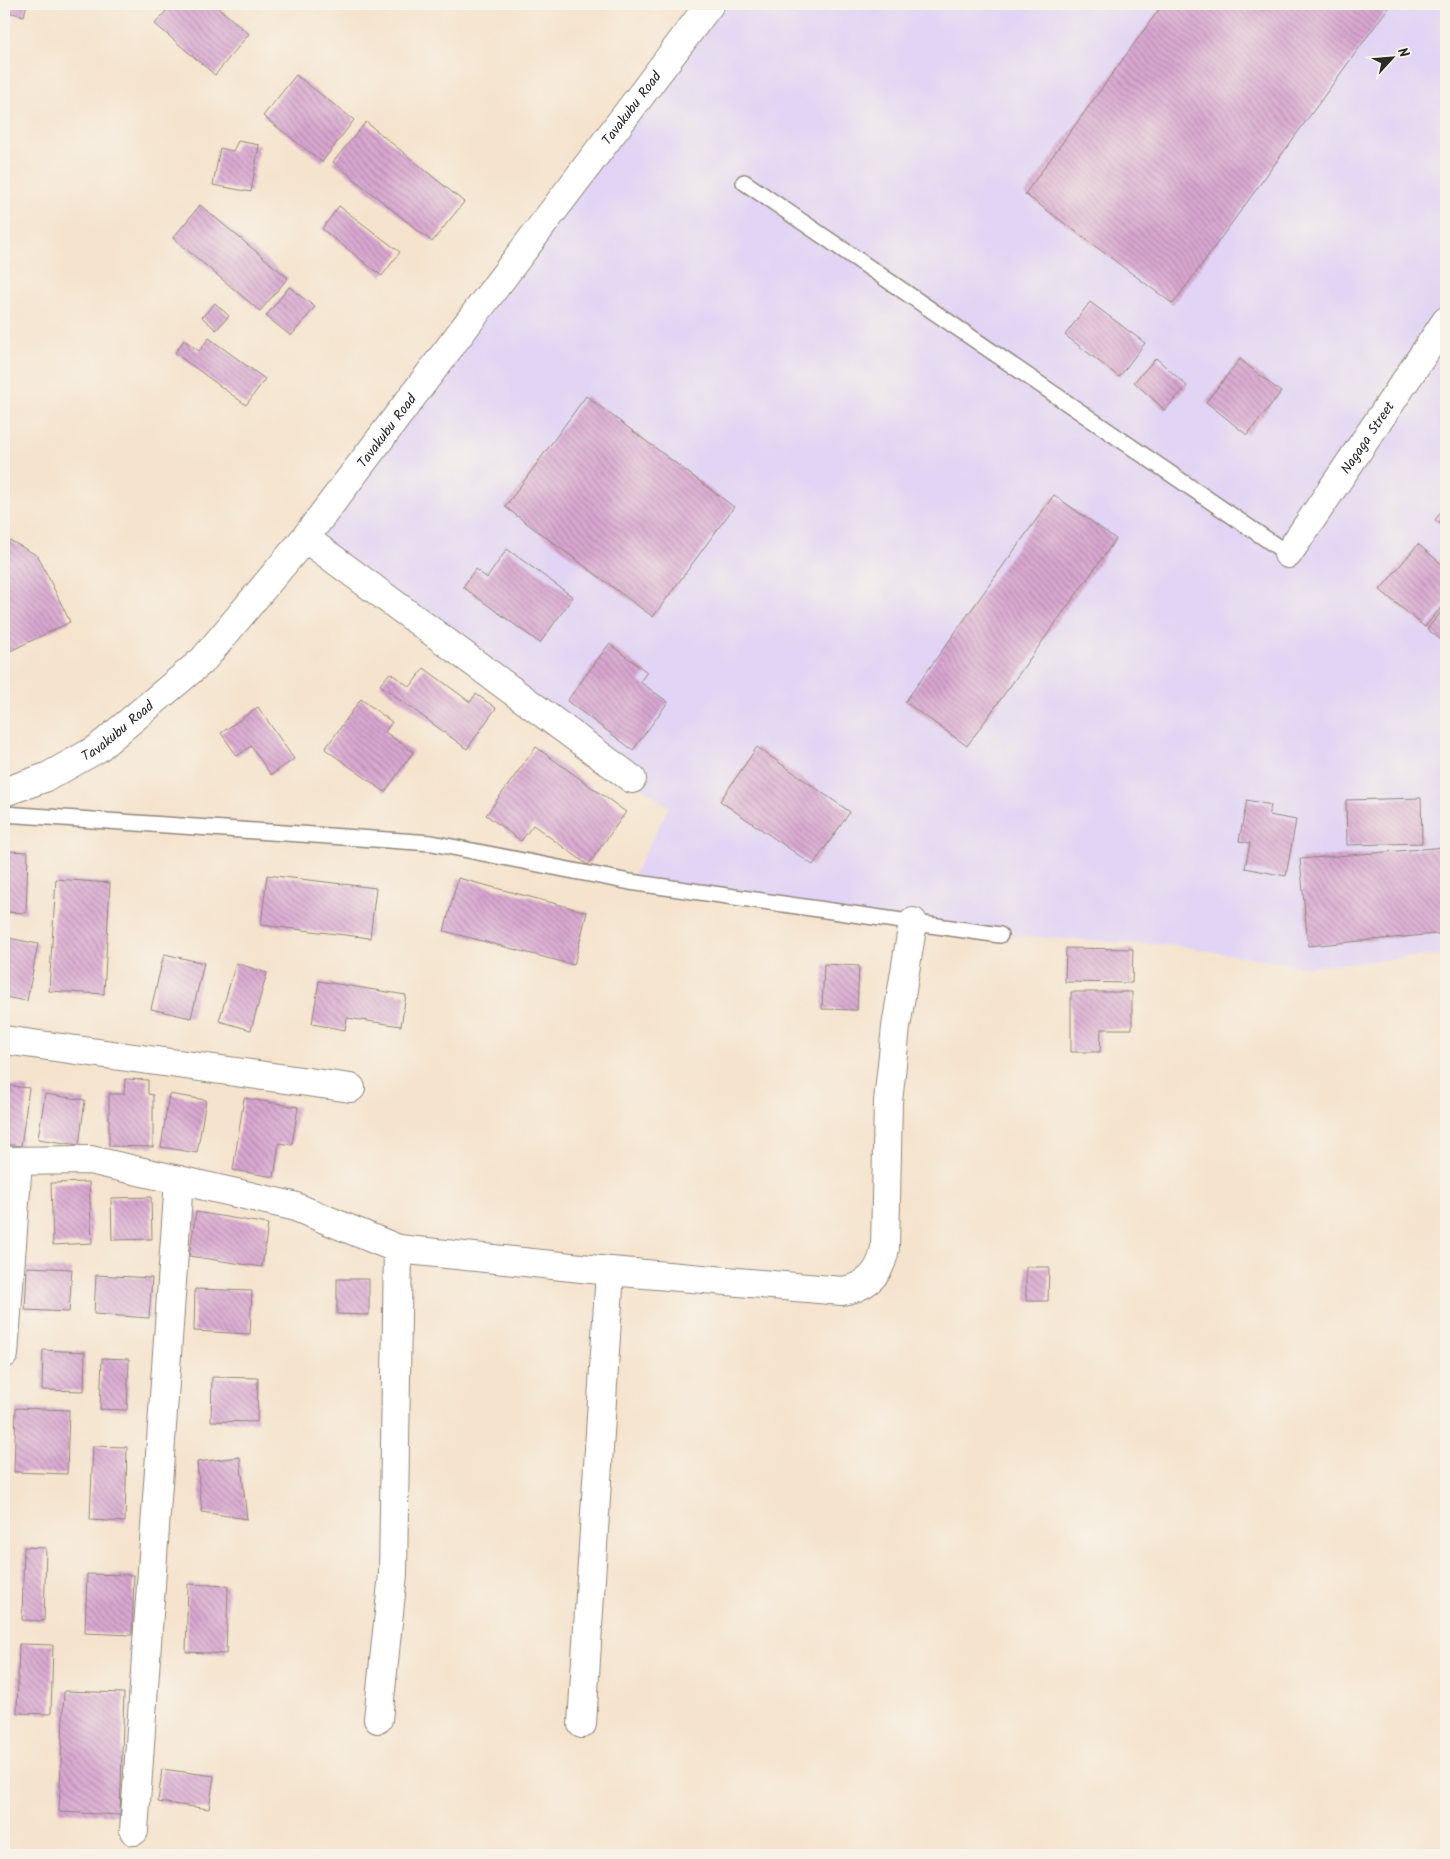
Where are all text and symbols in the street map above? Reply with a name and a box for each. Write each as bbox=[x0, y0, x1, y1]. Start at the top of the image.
north arrow bbox=[1368, 32, 1418, 82]
text: N bbox=[1391, 44, 1415, 62]
street label: Tavakubu Road bbox=[597, 66, 668, 150]
street label: Tavakubu Road bbox=[352, 389, 423, 473]
street label: Nagaga Street bbox=[1335, 397, 1401, 479]
street label: Tavakubu Road bbox=[78, 695, 160, 768]

